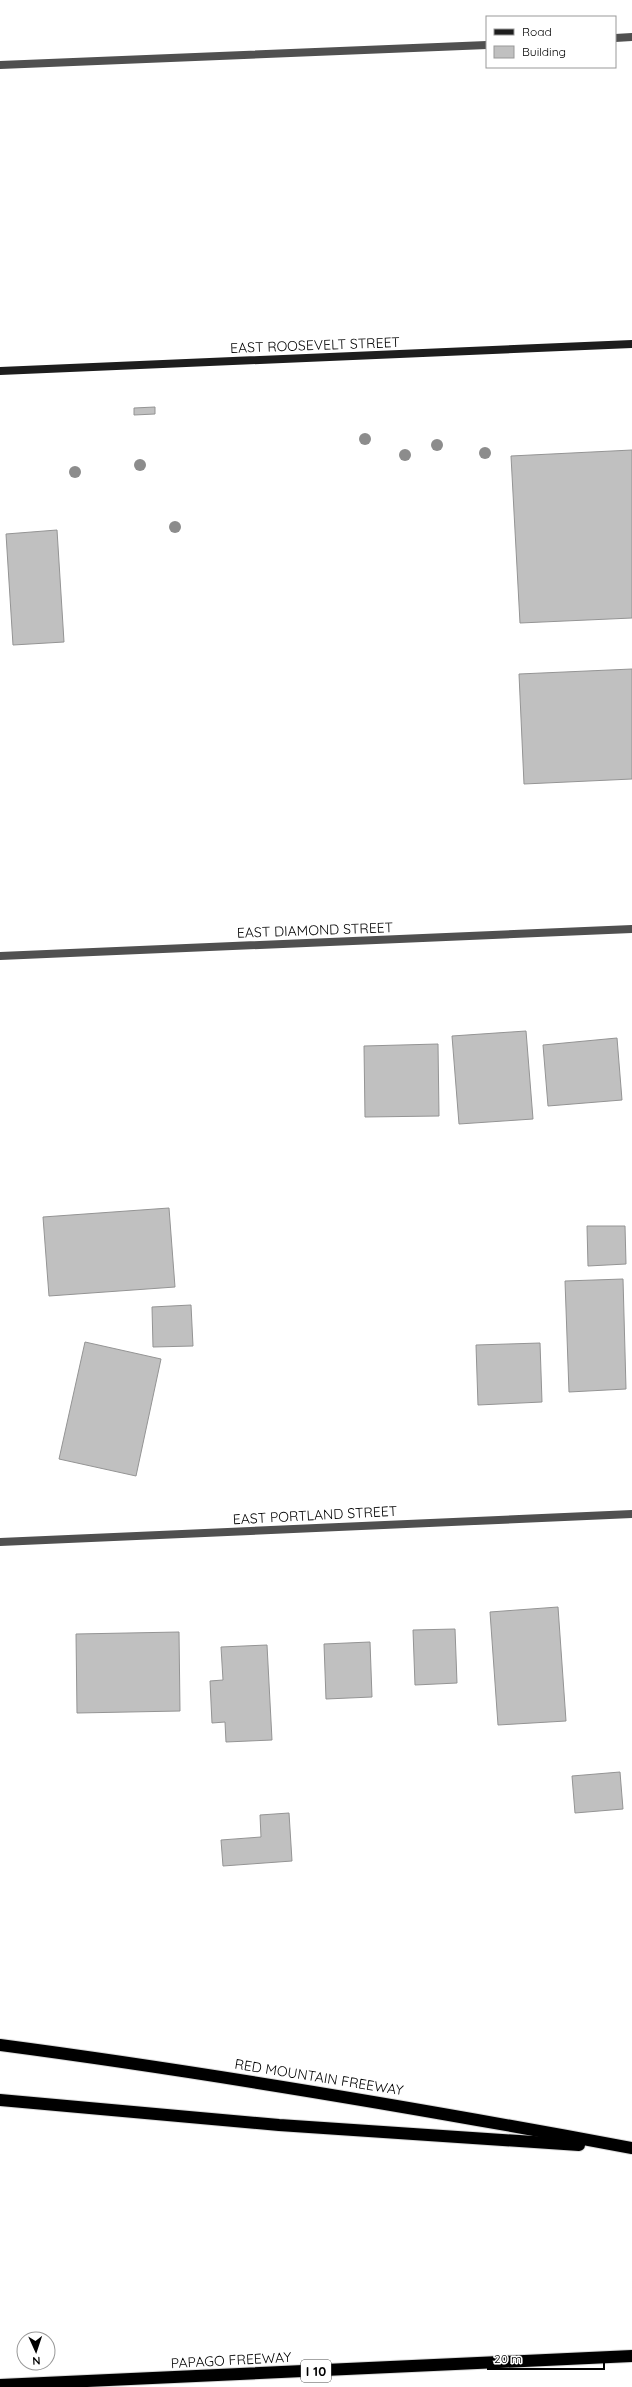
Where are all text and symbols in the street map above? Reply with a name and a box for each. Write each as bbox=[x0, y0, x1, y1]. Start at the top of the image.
legend bbox=[486, 16, 616, 68]
text: Road bbox=[522, 24, 552, 39]
text: Building bbox=[522, 44, 566, 59]
street label: EAST ROOSEVELT STREET bbox=[230, 333, 400, 357]
street label: EAST DIAMOND STREET bbox=[237, 918, 393, 942]
street label: EAST PORTLAND STREET bbox=[232, 1502, 398, 1528]
street label: RED MOUNTAIN FREEWAY bbox=[233, 2055, 405, 2099]
north arrow bbox=[16, 2331, 56, 2371]
scale bar bbox=[488, 2345, 604, 2371]
street label: PAPAGO FREEWAY bbox=[170, 2348, 292, 2372]
text: 20 m bbox=[494, 2351, 522, 2366]
text: N bbox=[32, 2354, 41, 2368]
road number: I 10 bbox=[301, 2360, 331, 2382]

